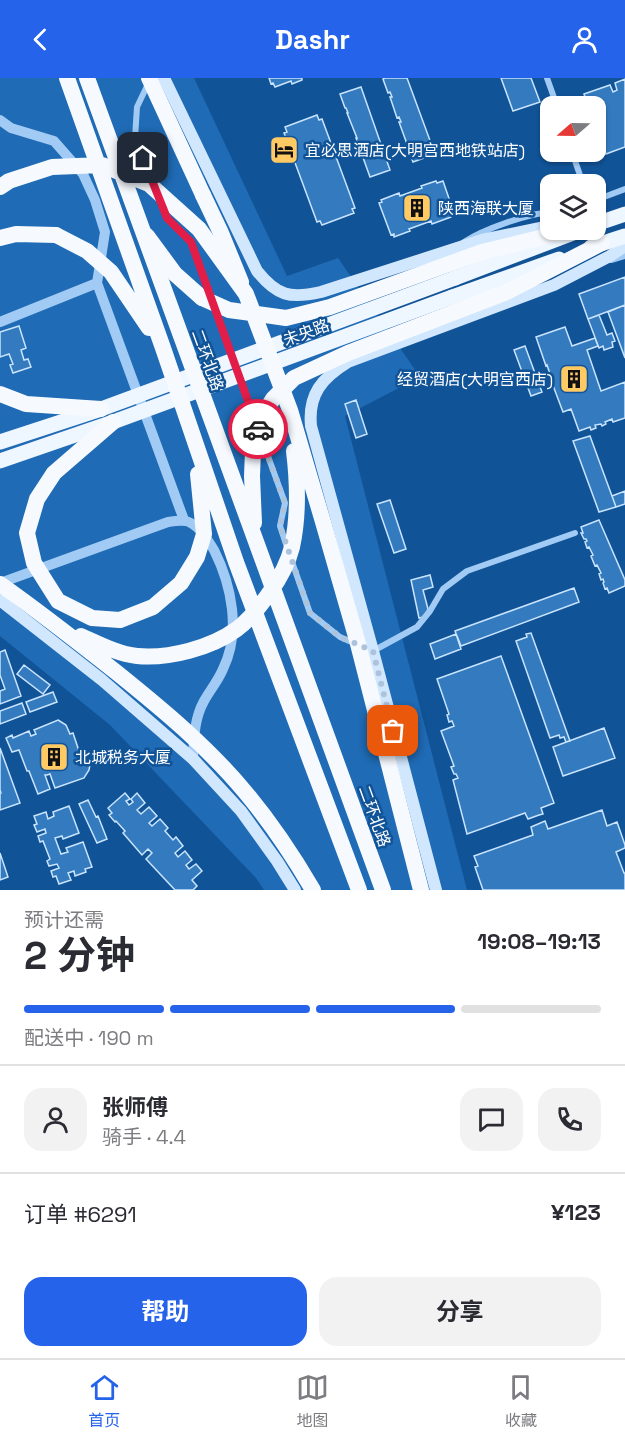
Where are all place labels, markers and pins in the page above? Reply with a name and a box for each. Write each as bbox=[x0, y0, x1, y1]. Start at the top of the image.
pin bbox=[117, 132, 168, 183]
hotel icon: 宜必思酒店(大明宫西地铁站店) bbox=[268, 134, 300, 166]
place label: 宜必思酒店(大明宫西地铁站店) bbox=[305, 140, 525, 161]
building icon: 陕西海联大厦 bbox=[401, 192, 433, 224]
place label: 陕西海联大厦 bbox=[438, 198, 534, 219]
building icon: 经贸酒店(大明宫西店) bbox=[558, 363, 590, 395]
place label: 经贸酒店(大明宫西店) bbox=[397, 369, 553, 390]
pin bbox=[367, 705, 418, 756]
building icon: 北城税务大厦 bbox=[38, 741, 70, 773]
place label: 北城税务大厦 bbox=[75, 747, 171, 768]

